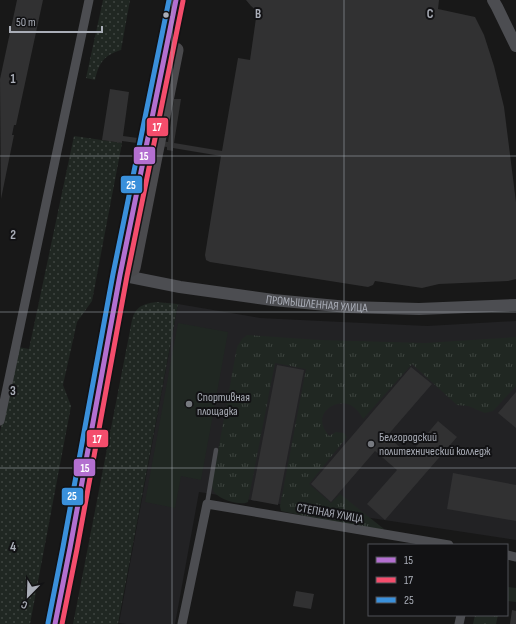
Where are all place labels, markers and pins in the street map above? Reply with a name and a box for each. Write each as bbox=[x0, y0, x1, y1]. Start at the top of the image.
unlabelled marker bbox=[161, 10, 171, 20]
place label: Спортивная площадка bbox=[197, 390, 250, 419]
marker: Спортивная площадка bbox=[184, 399, 194, 409]
place label: Белгородский политехнический колледж bbox=[379, 430, 491, 459]
marker: Белгородский политехнический колледж bbox=[366, 439, 376, 449]

